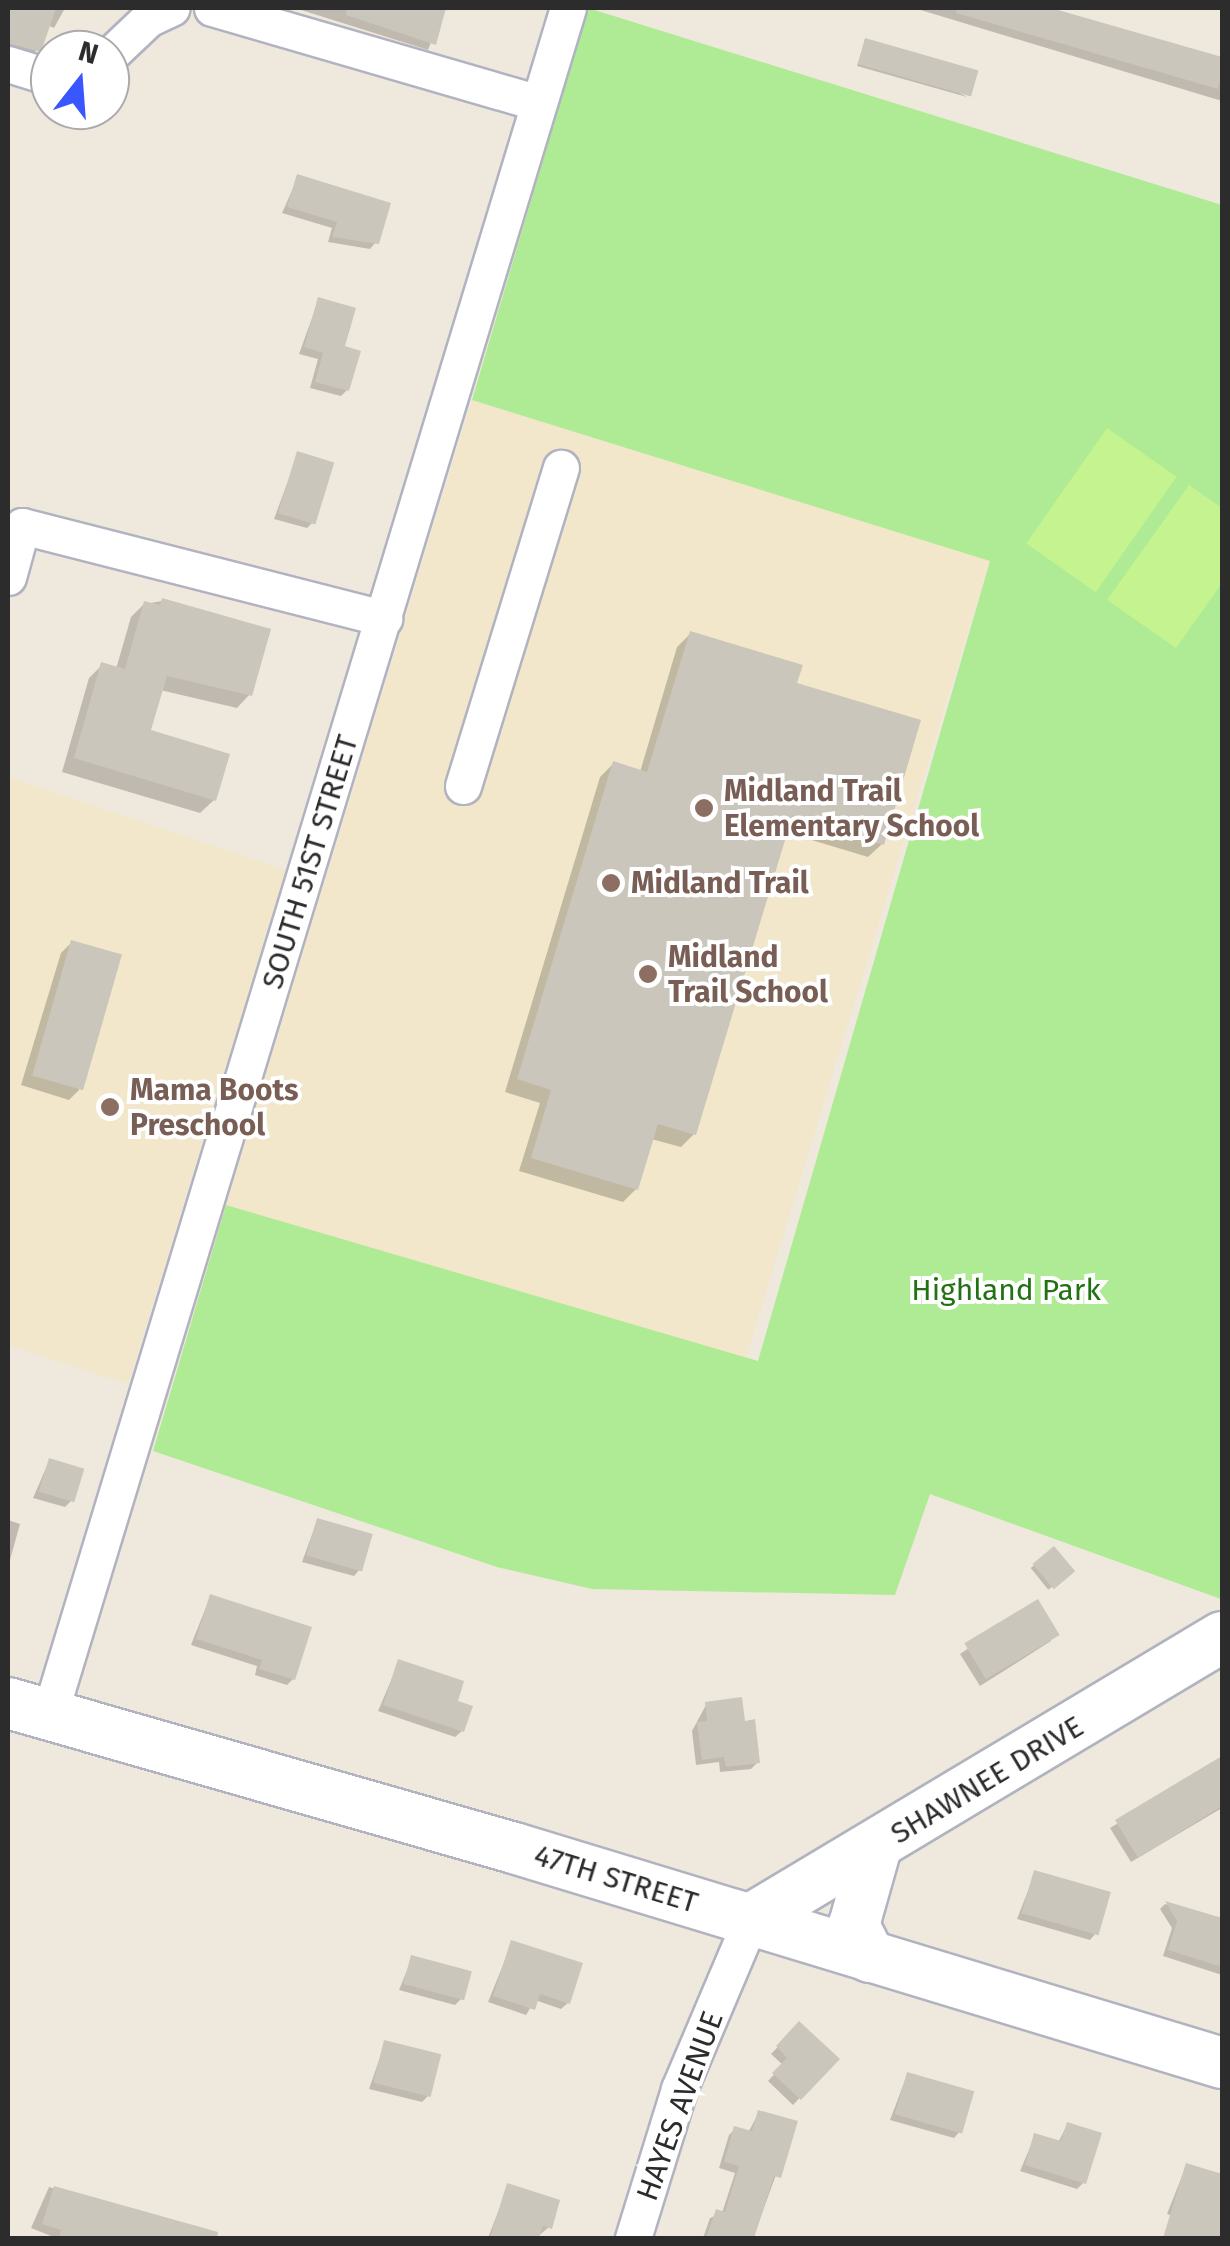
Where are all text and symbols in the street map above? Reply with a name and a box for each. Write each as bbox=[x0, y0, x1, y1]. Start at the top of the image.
north arrow bbox=[30, 30, 130, 130]
text: N bbox=[75, 34, 102, 71]
street label: SOUTH 51ST STREET bbox=[254, 731, 366, 993]
place label: Midland Trail Elementary School bbox=[724, 773, 979, 844]
marker: Midland Trail Elementary School bbox=[693, 797, 715, 819]
place label: Midland Trail bbox=[631, 865, 809, 901]
marker: Midland Trail bbox=[600, 872, 622, 894]
place label: Midland Trail School bbox=[668, 939, 828, 1010]
marker: Midland Trail School bbox=[637, 963, 659, 985]
place label: Mama Boots Preschool bbox=[130, 1072, 299, 1142]
marker: Mama Boots Preschool bbox=[99, 1096, 121, 1118]
park label: Highland Park bbox=[911, 1272, 1101, 1308]
street label: SHAWNEE DRIVE bbox=[884, 1708, 1090, 1852]
street label: 47TH STREET bbox=[530, 1837, 702, 1921]
street label: HAYES AVENUE bbox=[629, 2007, 731, 2205]

